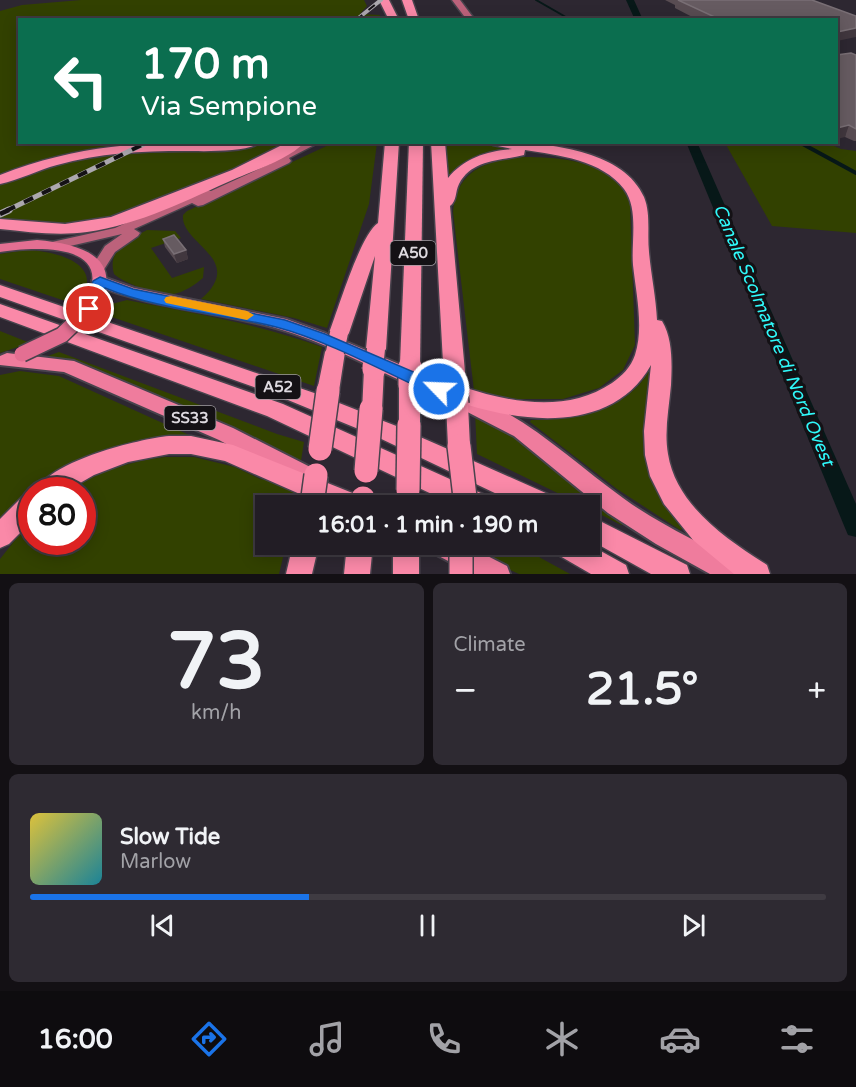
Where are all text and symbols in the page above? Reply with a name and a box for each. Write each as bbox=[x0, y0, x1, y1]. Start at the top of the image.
text: 170 m bbox=[141, 39, 270, 90]
icon: left bbox=[42, 42, 120, 120]
text: Via Sempione bbox=[141, 90, 317, 123]
water label: Canale Scolmatore di Nord Ovest bbox=[709, 201, 840, 471]
road number: A50 bbox=[390, 241, 436, 265]
pin bbox=[63, 283, 114, 334]
icon: arrive bbox=[72, 292, 105, 325]
position arrow bbox=[407, 357, 471, 421]
road number: A52 bbox=[256, 375, 300, 399]
road number: SS33 bbox=[164, 406, 216, 430]
speed limit sign: 80 bbox=[18, 477, 96, 555]
text: 16:01 · 1 min · 190 m bbox=[317, 512, 538, 538]
text: 73 bbox=[167, 615, 265, 709]
text: Climate bbox=[454, 633, 526, 657]
text: 21.5° bbox=[586, 663, 699, 717]
text: − bbox=[454, 671, 477, 710]
text: + bbox=[807, 671, 826, 710]
text: km/h bbox=[191, 701, 241, 725]
text: Slow Tide bbox=[120, 824, 220, 850]
text: Marlow bbox=[120, 850, 191, 874]
icon: previous bbox=[146, 909, 179, 942]
icon: pause bbox=[411, 909, 444, 942]
icon: next bbox=[677, 909, 710, 942]
icon: directions bbox=[188, 1018, 230, 1060]
icon: music bbox=[306, 1018, 348, 1060]
icon: phone bbox=[423, 1018, 465, 1060]
icon: climate bbox=[541, 1018, 583, 1060]
icon: car bbox=[659, 1018, 701, 1060]
icon: filters bbox=[776, 1018, 818, 1060]
text: 16:00 bbox=[38, 1023, 113, 1056]

